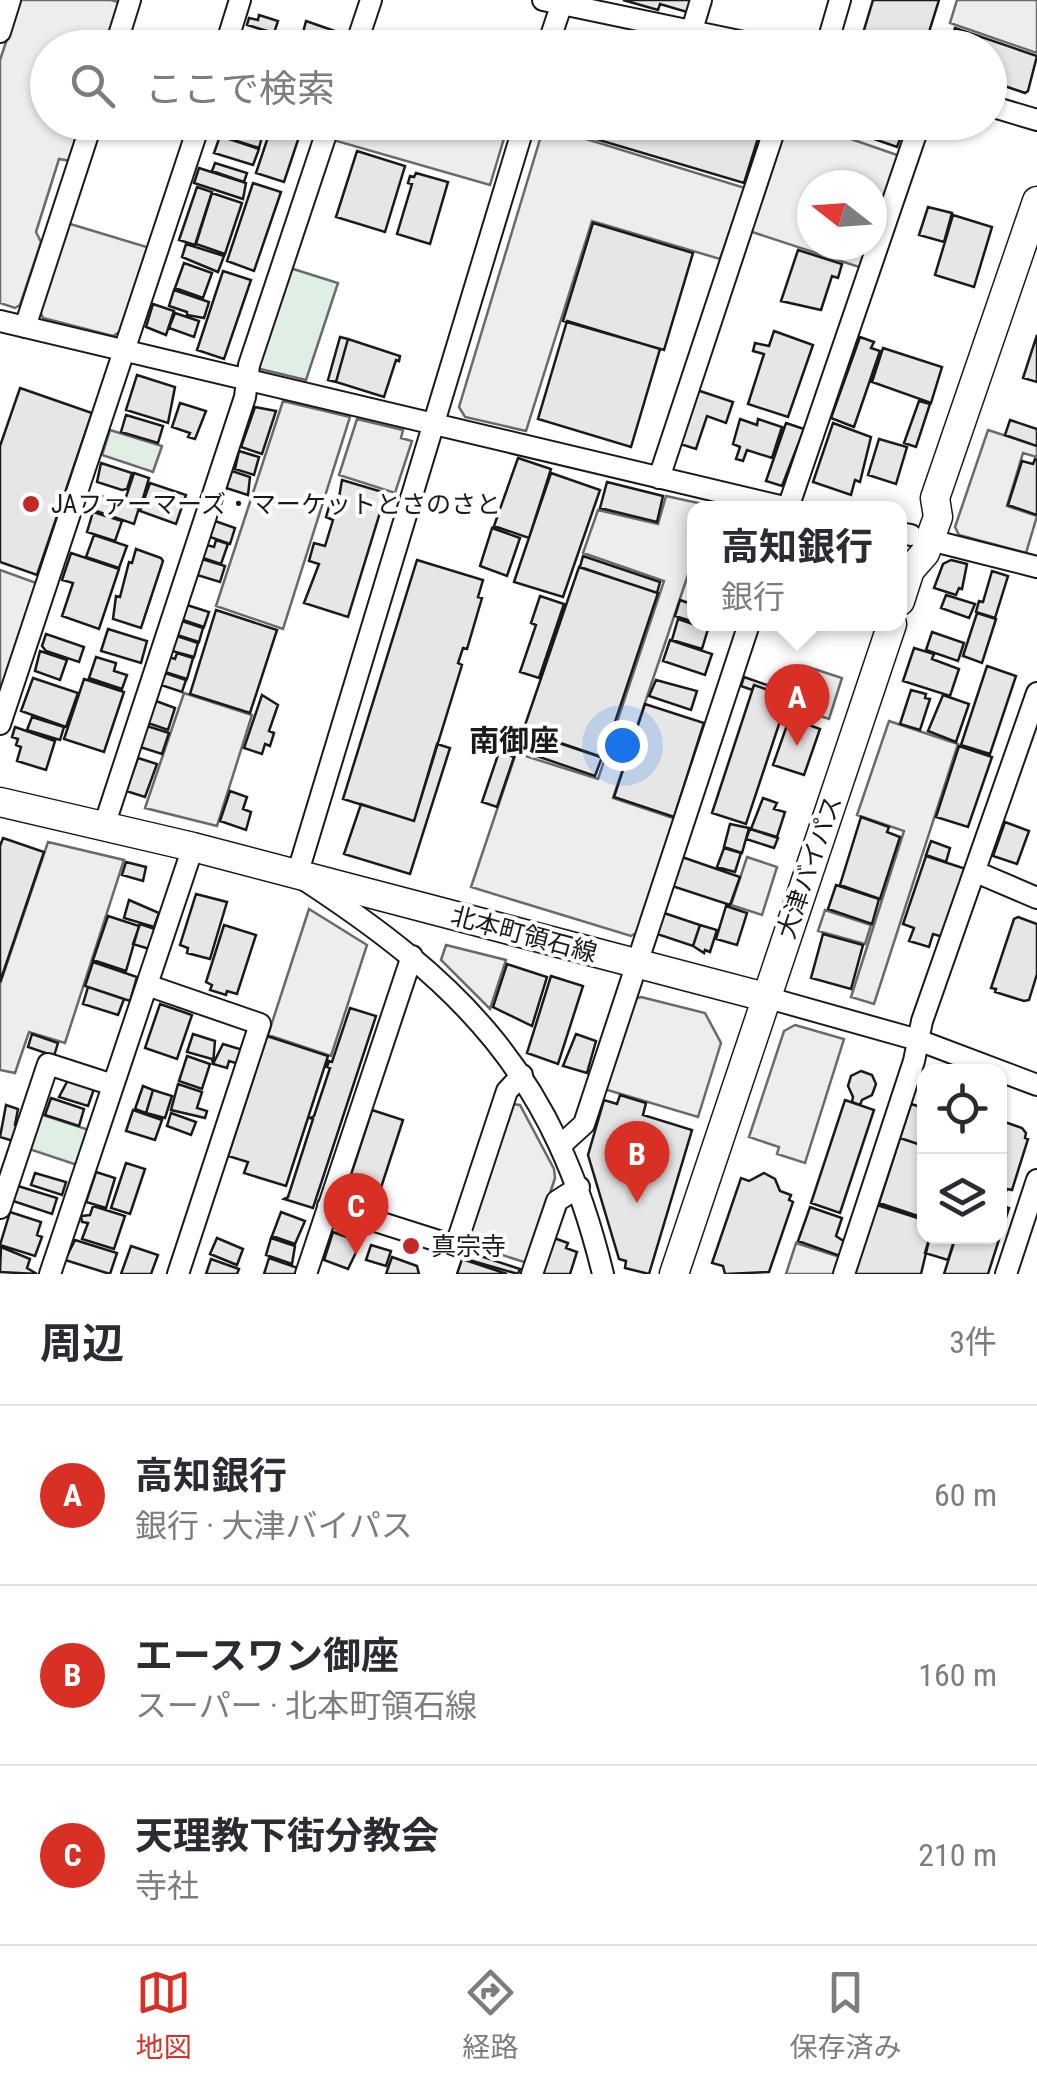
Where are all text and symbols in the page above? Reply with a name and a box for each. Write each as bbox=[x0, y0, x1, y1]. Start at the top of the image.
search box bbox=[30, 30, 1007, 140]
icon: search bbox=[65, 58, 120, 113]
text: ここで検索 bbox=[145, 67, 335, 111]
north arrow bbox=[797, 170, 887, 260]
place label: JAファーマーズ・マーケットとさのさと bbox=[51, 490, 501, 519]
marker: JAファーマーズ・マーケットとさのさと bbox=[20, 493, 42, 515]
popup bbox=[687, 501, 907, 631]
text: 高知銀行 bbox=[721, 525, 873, 569]
text: 銀行 bbox=[721, 578, 785, 616]
pin: A bbox=[764, 664, 830, 746]
your location bbox=[597, 720, 648, 771]
district label: 南御座 bbox=[469, 723, 559, 758]
street label: 大津バイパス bbox=[771, 792, 848, 943]
street label: 北本町領石線 bbox=[448, 901, 600, 968]
map controls bbox=[917, 1064, 1007, 1244]
button: locate bbox=[917, 1064, 1007, 1154]
pin: B bbox=[604, 1120, 670, 1203]
button: layers bbox=[917, 1154, 1007, 1244]
pin: C bbox=[324, 1172, 388, 1255]
place label: 真宗寺 bbox=[431, 1232, 506, 1261]
marker: 真宗寺 bbox=[400, 1235, 422, 1257]
text: 周辺 bbox=[40, 1319, 124, 1368]
text: 3件 bbox=[949, 1323, 997, 1361]
text: 高知銀行 bbox=[135, 1454, 287, 1498]
text: A bbox=[63, 1476, 82, 1514]
text: 60 m bbox=[934, 1476, 997, 1514]
text: 銀行 · 大津バイパス bbox=[135, 1507, 413, 1545]
text: エースワン御座 bbox=[135, 1634, 399, 1678]
text: B bbox=[64, 1656, 81, 1694]
text: 160 m bbox=[918, 1656, 997, 1694]
text: スーパー · 北本町領石線 bbox=[135, 1687, 477, 1725]
text: 天理教下街分教会 bbox=[135, 1814, 439, 1858]
text: C bbox=[63, 1836, 82, 1874]
text: 210 m bbox=[918, 1836, 997, 1874]
text: 寺社 bbox=[135, 1867, 199, 1905]
tab: 地図 bbox=[135, 1965, 192, 2065]
tab: 経路 bbox=[462, 1965, 519, 2065]
tab: 保存済み bbox=[789, 1965, 902, 2065]

